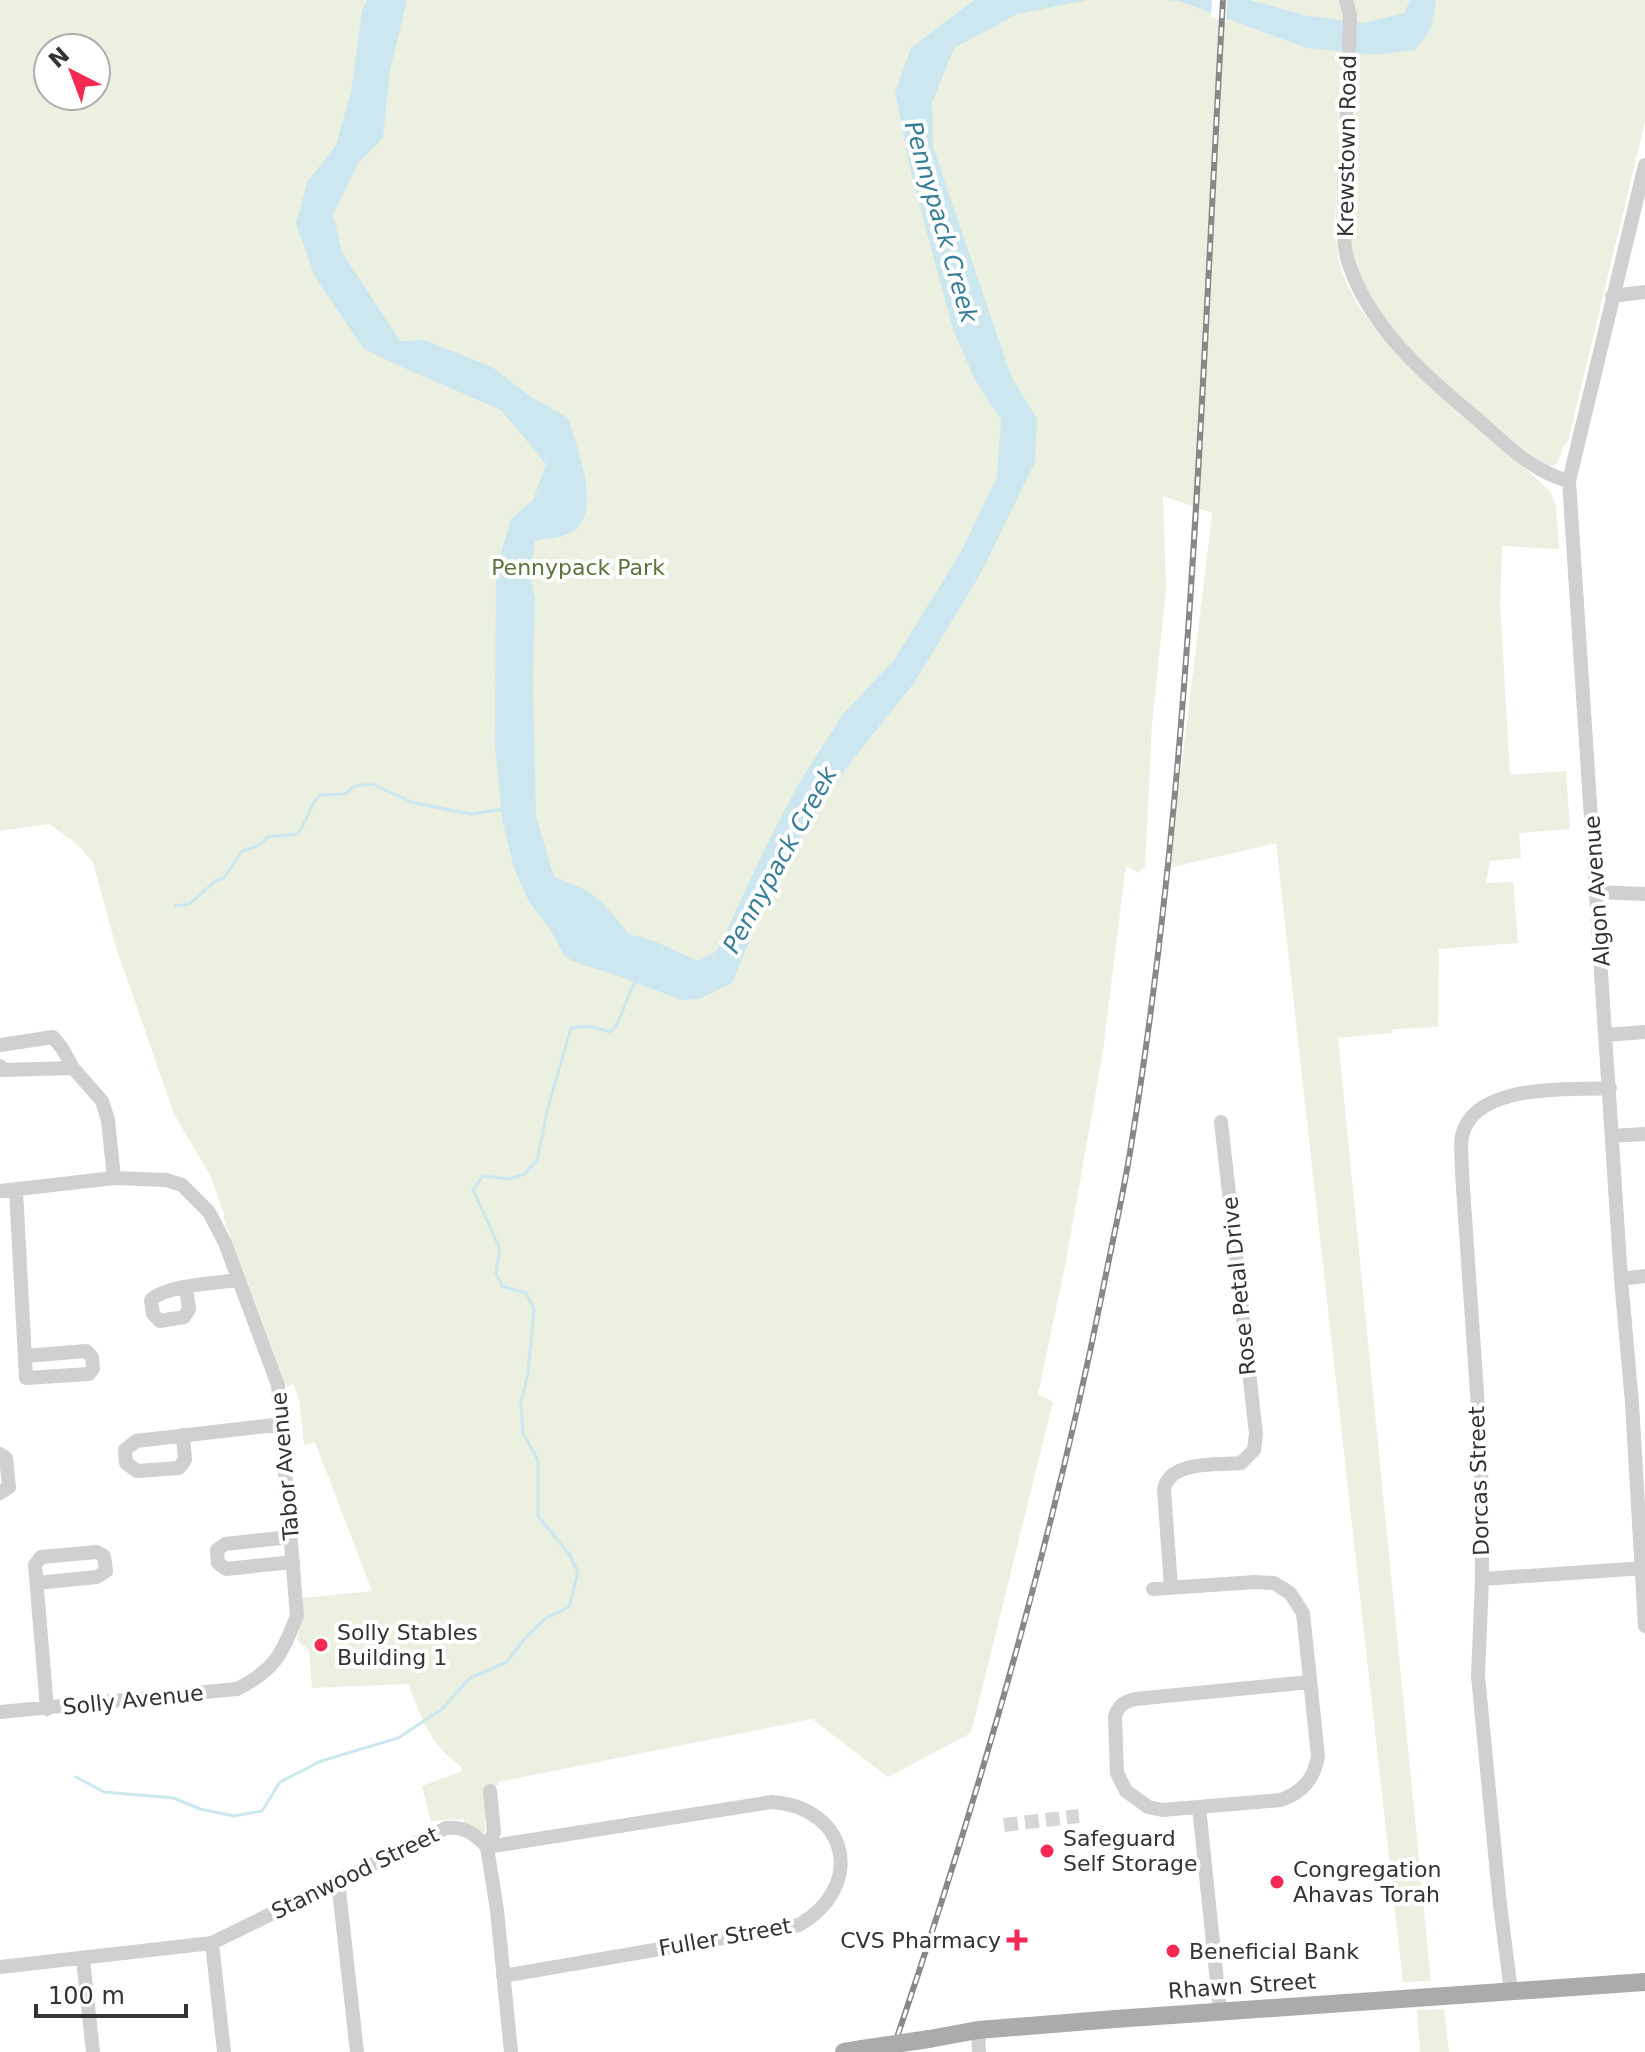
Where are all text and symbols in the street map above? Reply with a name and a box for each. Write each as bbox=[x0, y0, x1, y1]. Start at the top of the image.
north arrow bbox=[32, 32, 112, 112]
text: N bbox=[44, 42, 74, 73]
street label: Krewstown Road bbox=[1333, 55, 1361, 237]
water label: Pennypack Creek bbox=[899, 118, 984, 327]
park label: Pennypack Park bbox=[491, 555, 665, 580]
water label: Pennypack Creek bbox=[717, 761, 843, 958]
street label: Algon Avenue bbox=[1579, 815, 1615, 967]
street label: Rose Petal Drive bbox=[1217, 1195, 1261, 1377]
street label: Tabor Avenue bbox=[266, 1391, 304, 1542]
street label: Dorcas Street bbox=[1464, 1405, 1494, 1556]
place label: Solly Stables Building 1 bbox=[337, 1620, 478, 1670]
marker: Solly Stables Building 1 bbox=[312, 1636, 330, 1654]
street label: Solly Avenue bbox=[61, 1680, 205, 1720]
street label: Stanwood Street bbox=[267, 1822, 443, 1924]
place label: Safeguard Self Storage bbox=[1063, 1826, 1197, 1876]
marker: Safeguard Self Storage bbox=[1038, 1842, 1056, 1860]
place label: Congregation Ahavas Torah bbox=[1293, 1857, 1441, 1907]
marker: Congregation Ahavas Torah bbox=[1268, 1873, 1286, 1891]
street label: Fuller Street bbox=[657, 1913, 794, 1961]
place label: CVS Pharmacy bbox=[840, 1928, 1001, 1953]
marker: CVS Pharmacy bbox=[1008, 1931, 1026, 1949]
place label: Beneficial Bank bbox=[1189, 1939, 1359, 1964]
marker: Beneficial Bank bbox=[1164, 1942, 1182, 1960]
scale bar bbox=[36, 1968, 186, 2018]
street label: Rhawn Street bbox=[1167, 1968, 1317, 2004]
text: 100 m bbox=[48, 1982, 125, 2010]

